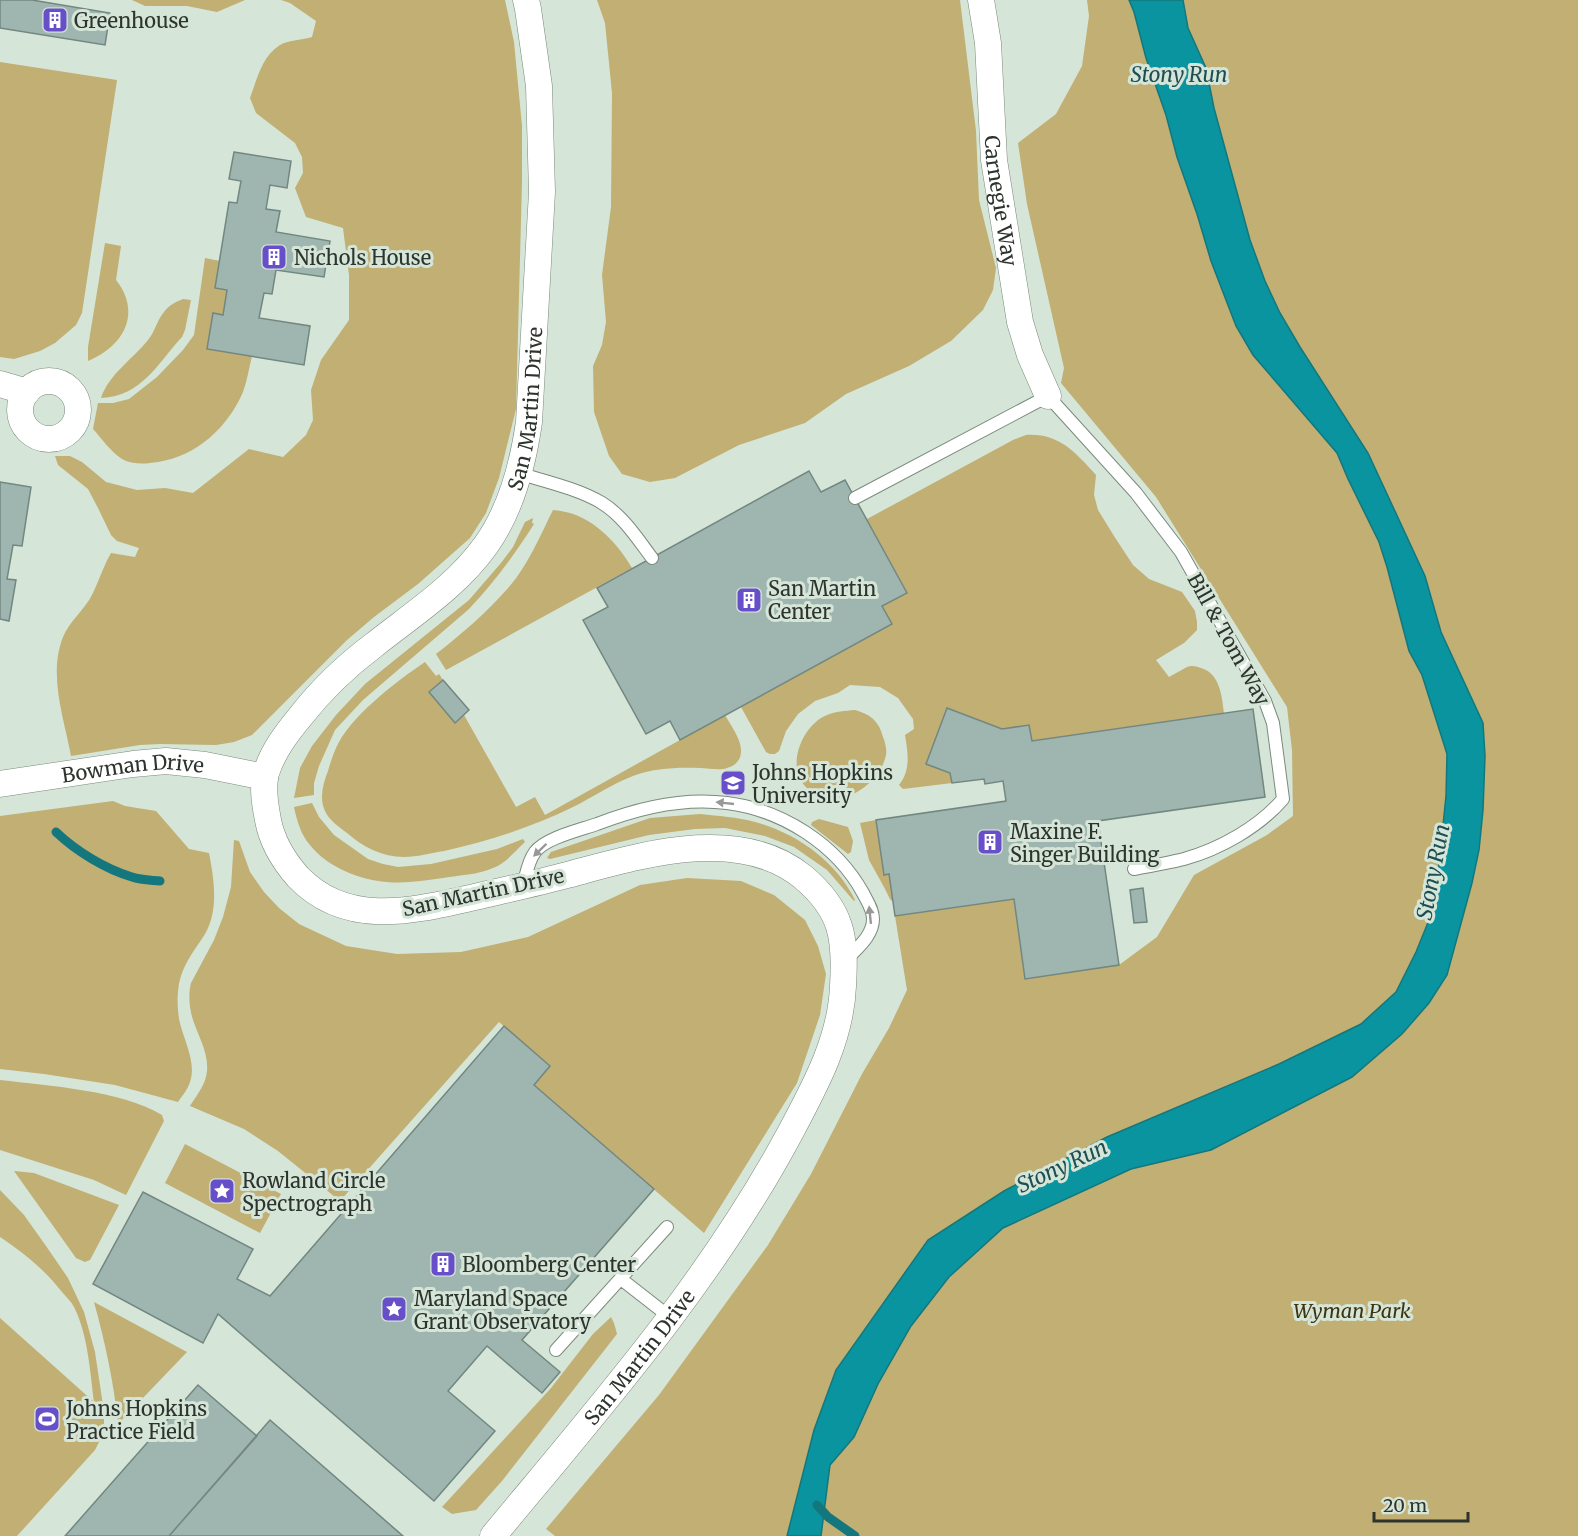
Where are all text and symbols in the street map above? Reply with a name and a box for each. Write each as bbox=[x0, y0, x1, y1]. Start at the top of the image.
building icon: Greenhouse bbox=[40, 5, 70, 35]
place label: Greenhouse bbox=[74, 8, 189, 33]
water label: Stony Run bbox=[1130, 61, 1228, 88]
street label: Carnegie Way bbox=[980, 135, 1023, 268]
building icon: Nichols House bbox=[259, 242, 289, 272]
place label: Nichols House bbox=[294, 245, 431, 270]
street label: San Martin Drive bbox=[502, 326, 547, 494]
street label: Bill & Tom Way bbox=[1182, 568, 1276, 710]
place label: San Martin Center bbox=[768, 576, 876, 624]
building icon: San Martin Center bbox=[734, 585, 764, 615]
street label: Bowman Drive bbox=[60, 748, 205, 787]
place label: Johns Hopkins University bbox=[751, 760, 893, 808]
school or university icon: Johns Hopkins University bbox=[718, 768, 748, 798]
one-way arrow bbox=[715, 799, 734, 808]
place label: Maxine F. Singer Building bbox=[1010, 819, 1159, 867]
water label: Stony Run bbox=[1410, 822, 1456, 922]
building icon: Maxine F. Singer Building bbox=[975, 827, 1005, 857]
one-way arrow bbox=[533, 842, 547, 856]
street label: San Martin Drive bbox=[400, 863, 566, 921]
one-way arrow bbox=[865, 905, 875, 924]
water label: Stony Run bbox=[1012, 1133, 1112, 1199]
place label: Rowland Circle Spectrograph bbox=[242, 1168, 385, 1216]
place icon: Rowland Circle Spectrograph bbox=[207, 1176, 237, 1206]
building icon: Bloomberg Center bbox=[428, 1249, 458, 1279]
place label: Bloomberg Center bbox=[462, 1252, 636, 1277]
street label: San Martin Drive bbox=[578, 1284, 699, 1430]
place label: Maryland Space Grant Observatory bbox=[414, 1286, 591, 1334]
place icon: Maryland Space Grant Observatory bbox=[379, 1294, 409, 1324]
park label: Wyman Park bbox=[1293, 1298, 1411, 1323]
place label: Johns Hopkins Practice Field bbox=[65, 1396, 207, 1444]
sports icon: Johns Hopkins Practice Field bbox=[32, 1404, 62, 1434]
scale bar bbox=[1374, 1485, 1468, 1523]
text: 20 m bbox=[1383, 1494, 1427, 1517]

